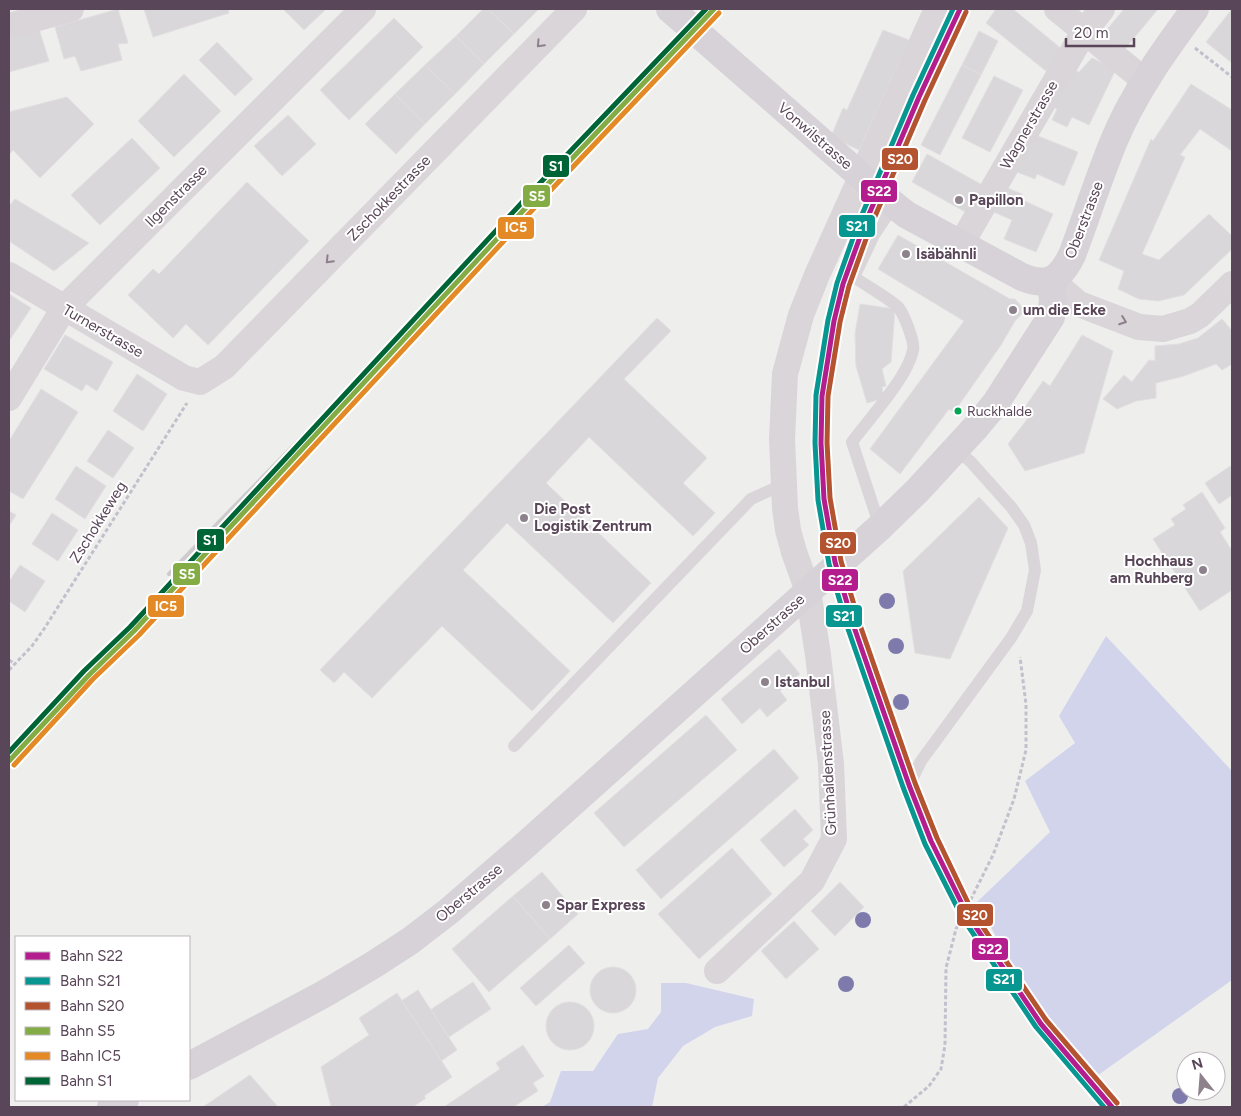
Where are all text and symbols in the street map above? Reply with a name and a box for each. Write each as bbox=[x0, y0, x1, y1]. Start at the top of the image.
scale bar bbox=[1066, 15, 1134, 47]
text: 20 m bbox=[1074, 24, 1108, 42]
one-way arrow bbox=[537, 38, 546, 47]
street label: Wagnerstrasse bbox=[996, 77, 1062, 173]
street label: Vonwilstrasse bbox=[774, 99, 856, 173]
line badge: S20 bbox=[881, 147, 919, 171]
street label: Zschokkestrasse bbox=[344, 151, 434, 245]
text: S20 bbox=[887, 151, 913, 168]
line badge: S1 bbox=[542, 154, 570, 178]
text: S1 bbox=[549, 158, 563, 175]
street label: Ilgenstrasse bbox=[141, 161, 211, 231]
line badge: S22 bbox=[860, 179, 898, 203]
street label: Oberstrasse bbox=[1061, 179, 1107, 261]
text: S22 bbox=[867, 183, 891, 200]
line badge: S5 bbox=[522, 184, 551, 208]
text: S5 bbox=[529, 188, 545, 205]
place label: Papillon bbox=[969, 191, 1023, 209]
marker: Papillon bbox=[953, 194, 965, 206]
line badge: S21 bbox=[838, 214, 876, 238]
line badge: IC5 bbox=[497, 216, 535, 240]
text: S21 bbox=[846, 218, 868, 235]
text: IC5 bbox=[505, 219, 527, 236]
place label: Isäbähnli bbox=[916, 245, 977, 263]
marker: Isäbähnli bbox=[900, 248, 912, 260]
one-way arrow bbox=[325, 255, 334, 264]
street label: Turnerstrasse bbox=[59, 301, 147, 361]
place label: um die Ecke bbox=[1023, 301, 1107, 319]
marker: um die Ecke bbox=[1007, 304, 1019, 316]
one-way arrow bbox=[1118, 315, 1126, 325]
place label: Ruckhalde bbox=[967, 403, 1032, 420]
marker: Ruckhalde bbox=[953, 406, 963, 416]
street label: Zschokkeweg bbox=[66, 478, 130, 566]
place label: Die Post Logistik Zentrum bbox=[534, 500, 652, 535]
marker: Die Post Logistik Zentrum bbox=[518, 512, 530, 524]
line badge: S1 bbox=[196, 528, 225, 552]
line badge: S20 bbox=[819, 531, 857, 555]
text: S1 bbox=[203, 532, 217, 549]
text: S20 bbox=[825, 535, 851, 552]
place label: Hochhaus am Ruhberg bbox=[1110, 552, 1193, 587]
line badge: S5 bbox=[172, 562, 201, 586]
marker: Hochhaus am Ruhberg bbox=[1197, 564, 1209, 576]
text: S5 bbox=[179, 566, 195, 583]
line badge: S22 bbox=[821, 568, 859, 592]
text: S22 bbox=[828, 572, 852, 589]
street label: Oberstrasse bbox=[736, 590, 808, 658]
line badge: IC5 bbox=[147, 594, 185, 618]
text: IC5 bbox=[155, 598, 177, 615]
line badge: S21 bbox=[825, 604, 863, 628]
text: S21 bbox=[833, 608, 855, 625]
place label: Istanbul bbox=[775, 673, 830, 691]
marker: Istanbul bbox=[759, 676, 771, 688]
street label: Grünhaldenstrasse bbox=[816, 710, 840, 836]
street label: Oberstrasse bbox=[432, 860, 506, 926]
place label: Spar Express bbox=[556, 896, 645, 914]
marker: Spar Express bbox=[540, 899, 552, 911]
line badge: S20 bbox=[956, 903, 994, 927]
text: S20 bbox=[962, 907, 988, 924]
legend bbox=[15, 936, 190, 1101]
line badge: S22 bbox=[971, 937, 1009, 961]
text: S22 bbox=[978, 941, 1002, 958]
text: Bahn S22 bbox=[60, 947, 123, 965]
line badge: S21 bbox=[985, 968, 1023, 992]
text: S21 bbox=[993, 971, 1015, 988]
text: Bahn S21 bbox=[60, 972, 121, 990]
text: Bahn S20 bbox=[60, 997, 124, 1015]
text: Bahn S5 bbox=[60, 1022, 115, 1040]
text: Bahn IC5 bbox=[60, 1047, 121, 1065]
north arrow bbox=[1176, 1051, 1226, 1101]
text: N bbox=[1190, 1054, 1205, 1074]
text: Bahn S1 bbox=[60, 1072, 113, 1090]

